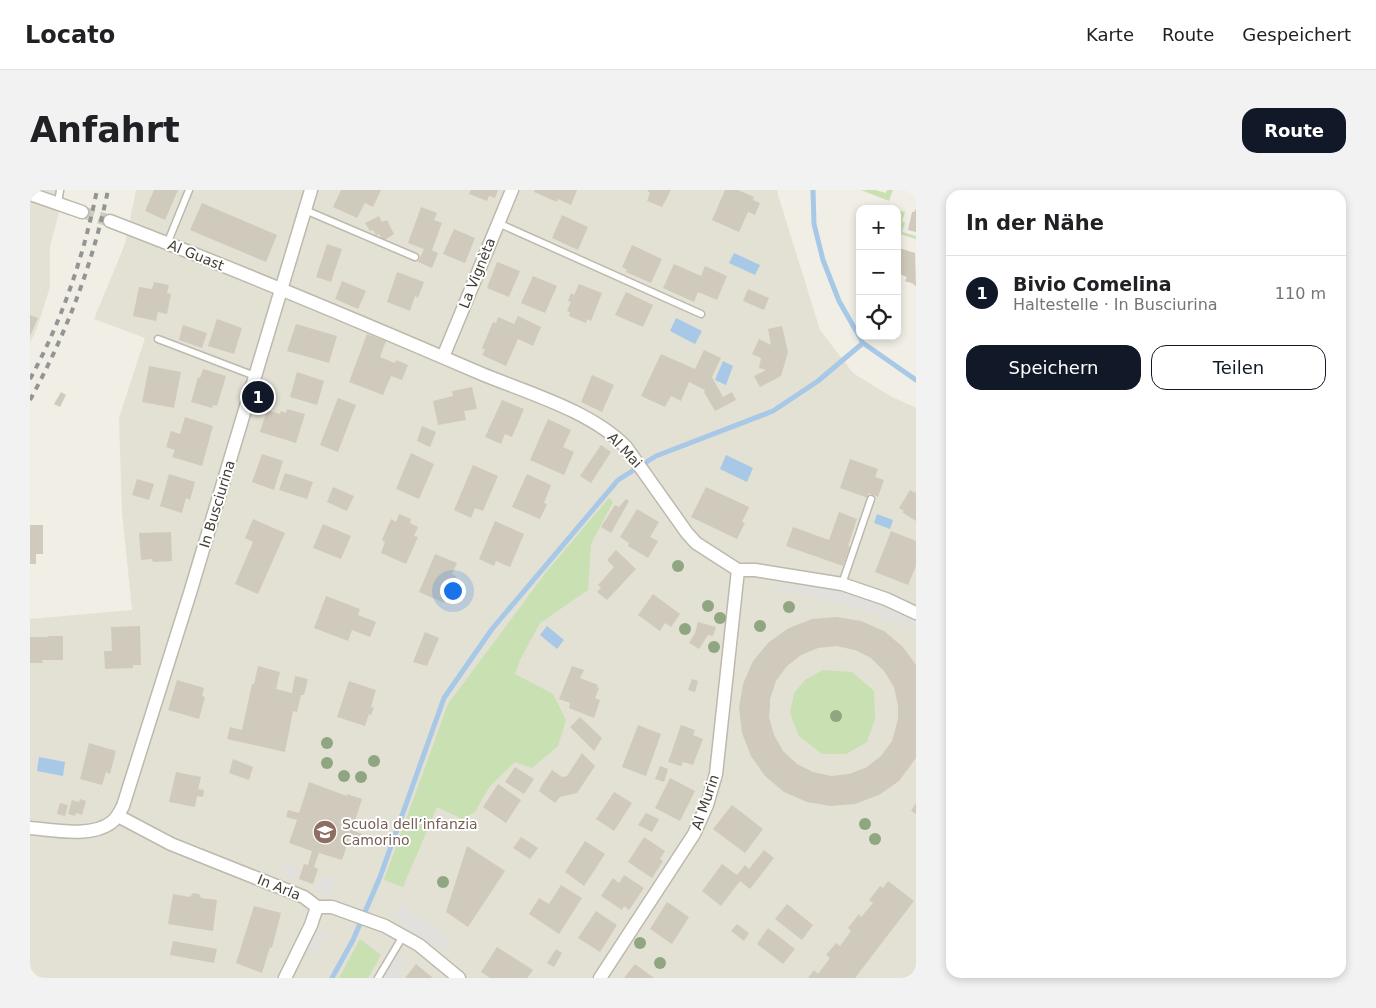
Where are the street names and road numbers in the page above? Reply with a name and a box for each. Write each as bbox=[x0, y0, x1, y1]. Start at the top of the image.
street label: La Vignèta bbox=[456, 235, 498, 311]
street label: Al Guast bbox=[166, 237, 227, 274]
street label: Al Mai bbox=[605, 429, 645, 471]
street label: In Busciurina bbox=[196, 458, 238, 550]
street label: Al Murin bbox=[688, 772, 722, 832]
street label: In Arla bbox=[255, 871, 303, 903]

